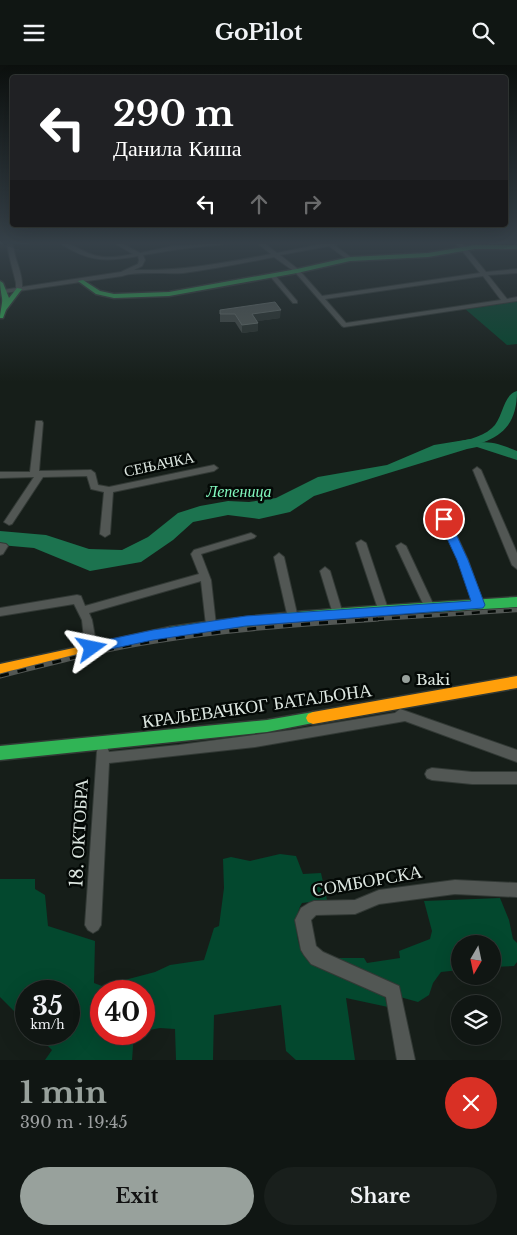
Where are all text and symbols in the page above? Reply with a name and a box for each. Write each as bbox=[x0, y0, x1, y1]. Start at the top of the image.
icon: menu bbox=[20, 19, 48, 47]
text: GoPilot bbox=[215, 19, 302, 46]
icon: search bbox=[469, 19, 497, 47]
text: 290 m bbox=[113, 92, 234, 135]
icon: left bbox=[30, 95, 95, 160]
text: Данила Киша bbox=[113, 135, 242, 162]
icon: left bbox=[192, 190, 220, 218]
icon: ahead bbox=[245, 190, 273, 218]
icon: right bbox=[298, 190, 326, 218]
street label: СЕЊАЧКА bbox=[122, 447, 196, 481]
water label: Лепеница bbox=[205, 481, 272, 501]
pin bbox=[423, 498, 465, 540]
icon: arrive bbox=[430, 505, 458, 533]
position arrow bbox=[65, 621, 117, 673]
place label: Baki bbox=[416, 670, 450, 689]
marker: Baki bbox=[400, 673, 412, 685]
street label: КРАЉЕВАЧКОГ БАТАЉОНА bbox=[141, 679, 373, 733]
street label: 18. ОКТОБРА bbox=[65, 778, 93, 888]
street label: СОМБОРСКА bbox=[310, 860, 424, 902]
north arrow bbox=[451, 935, 501, 985]
map controls bbox=[451, 935, 501, 1045]
speed limit sign: 40 bbox=[90, 980, 155, 1045]
text: 35 bbox=[32, 991, 63, 1022]
button: layers bbox=[451, 995, 501, 1045]
text: km/h bbox=[30, 1017, 65, 1032]
text: 1 min bbox=[20, 1074, 107, 1111]
button: close bbox=[445, 1077, 497, 1129]
text: 390 m · 19:45 bbox=[20, 1112, 128, 1132]
button: Exit bbox=[20, 1167, 254, 1225]
button: Share bbox=[264, 1167, 497, 1225]

